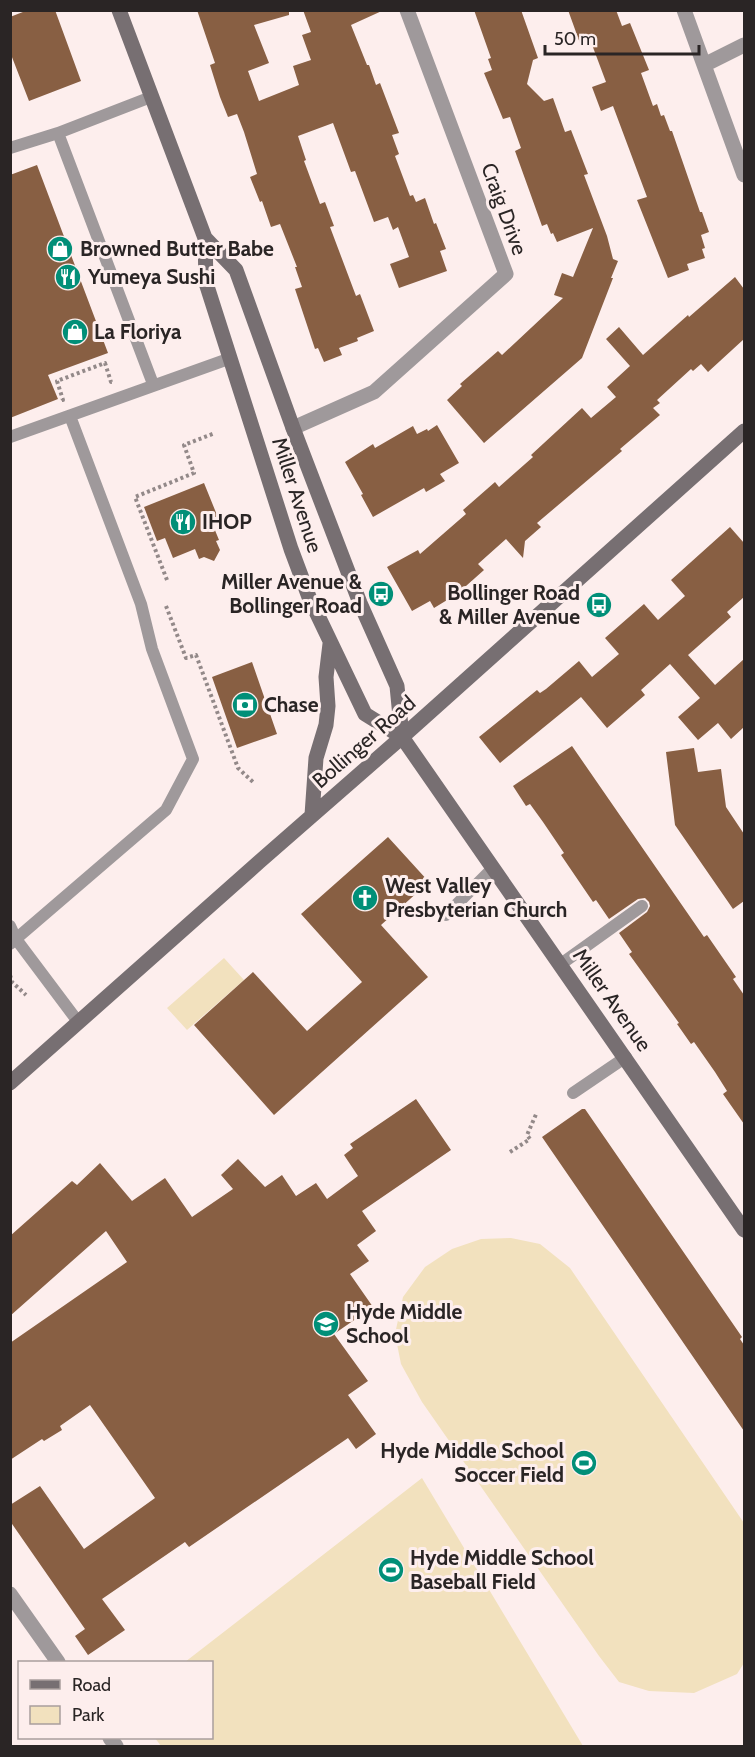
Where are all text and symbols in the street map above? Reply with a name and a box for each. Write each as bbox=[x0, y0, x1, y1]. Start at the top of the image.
scale bar bbox=[545, 18, 700, 56]
text: 50 m bbox=[554, 28, 596, 50]
street label: Craig Drive bbox=[476, 159, 533, 258]
shop icon: Browned Butter Babe bbox=[45, 234, 75, 264]
place label: Browned Butter Babe bbox=[80, 236, 274, 261]
restaurant icon: Yumeya Sushi bbox=[53, 262, 83, 292]
place label: Yumeya Sushi bbox=[87, 264, 215, 289]
shop icon: La Floriya bbox=[60, 317, 90, 347]
place label: La Floriya bbox=[94, 319, 182, 344]
street label: Miller Avenue bbox=[267, 434, 328, 556]
restaurant icon: IHOP bbox=[168, 507, 198, 537]
place label: IHOP bbox=[202, 509, 252, 534]
place label: Miller Avenue & Bollinger Road bbox=[221, 569, 363, 618]
bus stop icon: Miller Avenue & Bollinger Road bbox=[366, 579, 396, 609]
place label: Bollinger Road & Miller Avenue bbox=[439, 580, 580, 629]
bus stop icon: Bollinger Road & Miller Avenue bbox=[584, 590, 614, 620]
bank icon: Chase bbox=[230, 690, 260, 720]
street label: Bollinger Road bbox=[307, 690, 420, 793]
place label: Chase bbox=[264, 692, 319, 717]
place label: West Valley Presbyterian Church bbox=[385, 873, 567, 922]
church icon: West Valley Presbyterian Church bbox=[350, 883, 380, 913]
street label: Miller Avenue bbox=[568, 943, 657, 1056]
place label: Hyde Middle School bbox=[346, 1299, 462, 1348]
school or university icon: Hyde Middle School bbox=[311, 1309, 341, 1339]
place label: Hyde Middle School Soccer Field bbox=[380, 1438, 564, 1487]
sports icon: Hyde Middle School Soccer Field bbox=[569, 1448, 599, 1478]
place label: Hyde Middle School Baseball Field bbox=[410, 1545, 594, 1594]
sports icon: Hyde Middle School Baseball Field bbox=[376, 1555, 406, 1585]
legend bbox=[18, 1661, 213, 1739]
text: Road bbox=[72, 1674, 111, 1696]
text: Park bbox=[72, 1704, 105, 1726]

